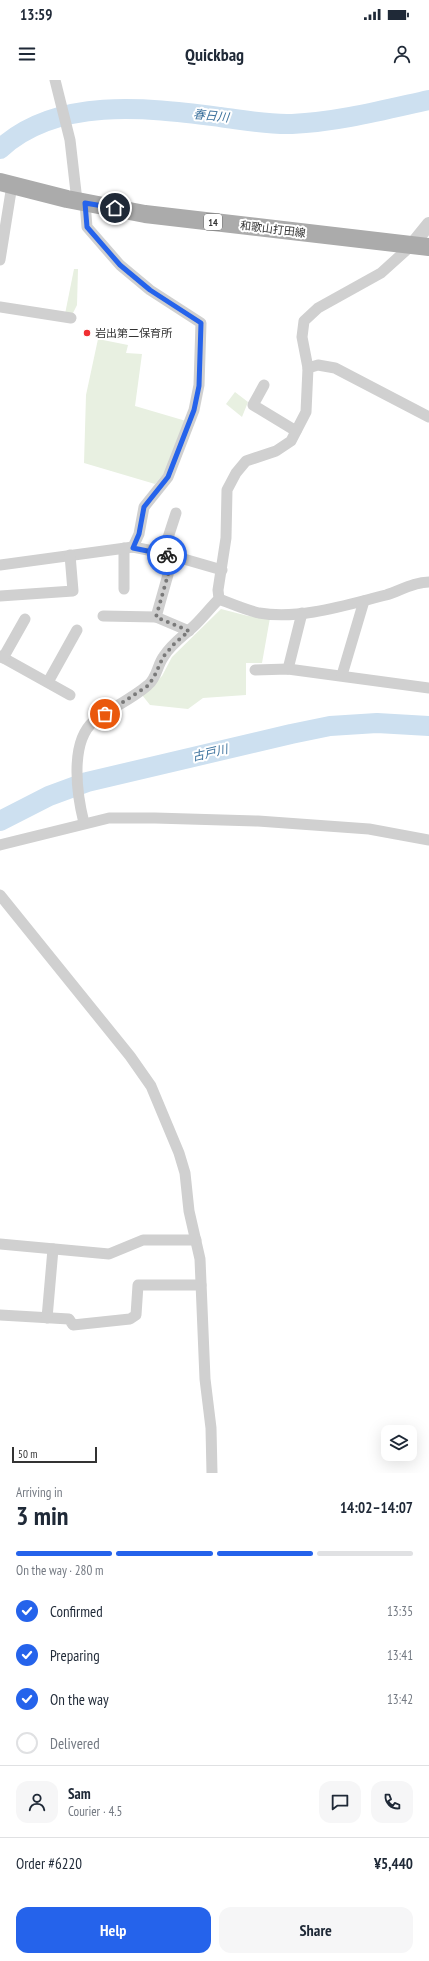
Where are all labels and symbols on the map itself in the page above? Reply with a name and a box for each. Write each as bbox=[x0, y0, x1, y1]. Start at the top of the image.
water label: 春日川 bbox=[192, 106, 232, 125]
pin bbox=[98, 191, 132, 225]
road number: 14 bbox=[204, 214, 222, 230]
street label: 和歌山打田線 bbox=[239, 218, 307, 240]
place label: 岩出第二保育所 bbox=[95, 326, 173, 340]
marker: 岩出第二保育所 bbox=[82, 328, 92, 338]
courier bbox=[147, 535, 187, 575]
pin bbox=[88, 697, 122, 731]
water label: 古戸川 bbox=[191, 741, 231, 764]
scale bar bbox=[12, 1445, 97, 1464]

